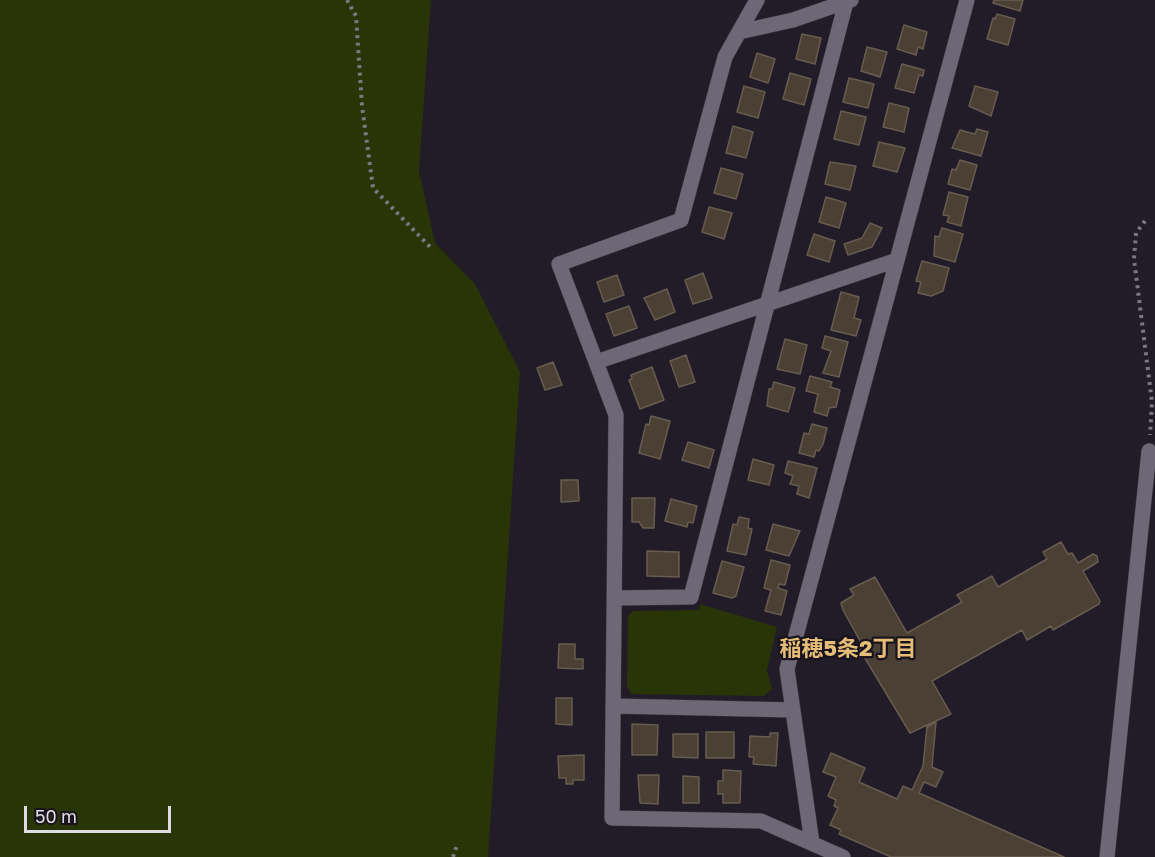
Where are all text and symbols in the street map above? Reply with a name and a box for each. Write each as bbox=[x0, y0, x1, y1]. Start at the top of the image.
district label: 稲穂5条2丁目 bbox=[780, 636, 916, 662]
scale bar bbox=[27, 794, 174, 832]
text: 50 m bbox=[35, 805, 77, 827]

